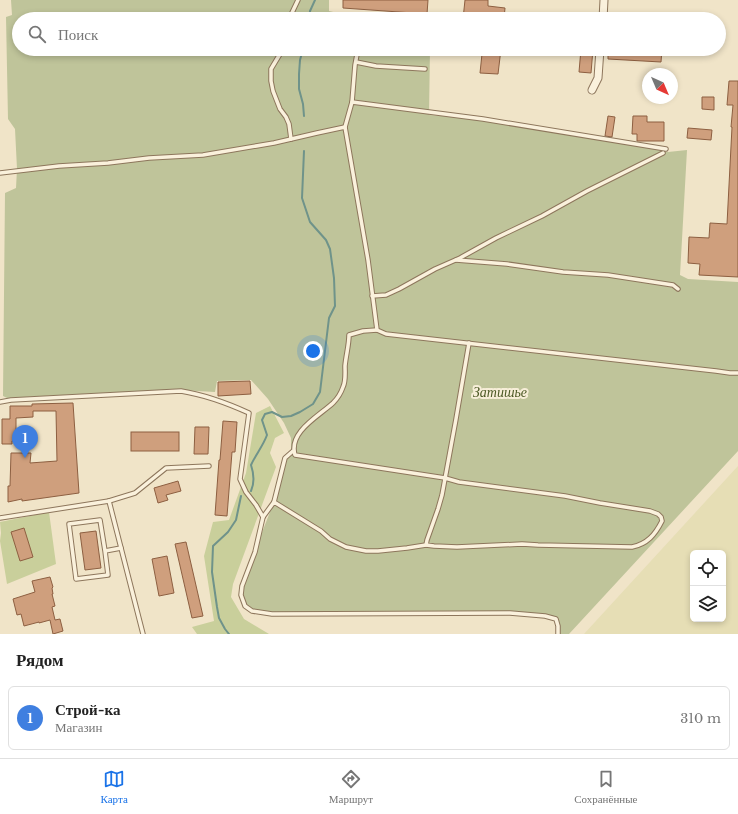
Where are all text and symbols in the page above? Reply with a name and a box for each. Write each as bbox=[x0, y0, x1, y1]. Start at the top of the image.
search box bbox=[12, 12, 726, 56]
icon: search bbox=[26, 23, 48, 45]
text: Поиск bbox=[58, 25, 98, 44]
north arrow bbox=[642, 68, 678, 104]
your location bbox=[303, 341, 323, 361]
park label: Затишье bbox=[473, 383, 527, 401]
pin: 1 bbox=[12, 425, 38, 458]
map controls bbox=[690, 550, 726, 622]
button: locate bbox=[690, 550, 726, 586]
button: layers bbox=[690, 586, 726, 622]
text: Рядом bbox=[16, 650, 64, 671]
text: Строй-ка bbox=[55, 700, 120, 719]
text: 1 bbox=[27, 710, 33, 727]
text: 310 m bbox=[680, 710, 721, 727]
text: Магазин bbox=[55, 719, 102, 736]
tab: Карта bbox=[101, 768, 128, 806]
tab: Маршрут bbox=[329, 768, 373, 806]
tab: Сохранённые bbox=[574, 768, 637, 806]

